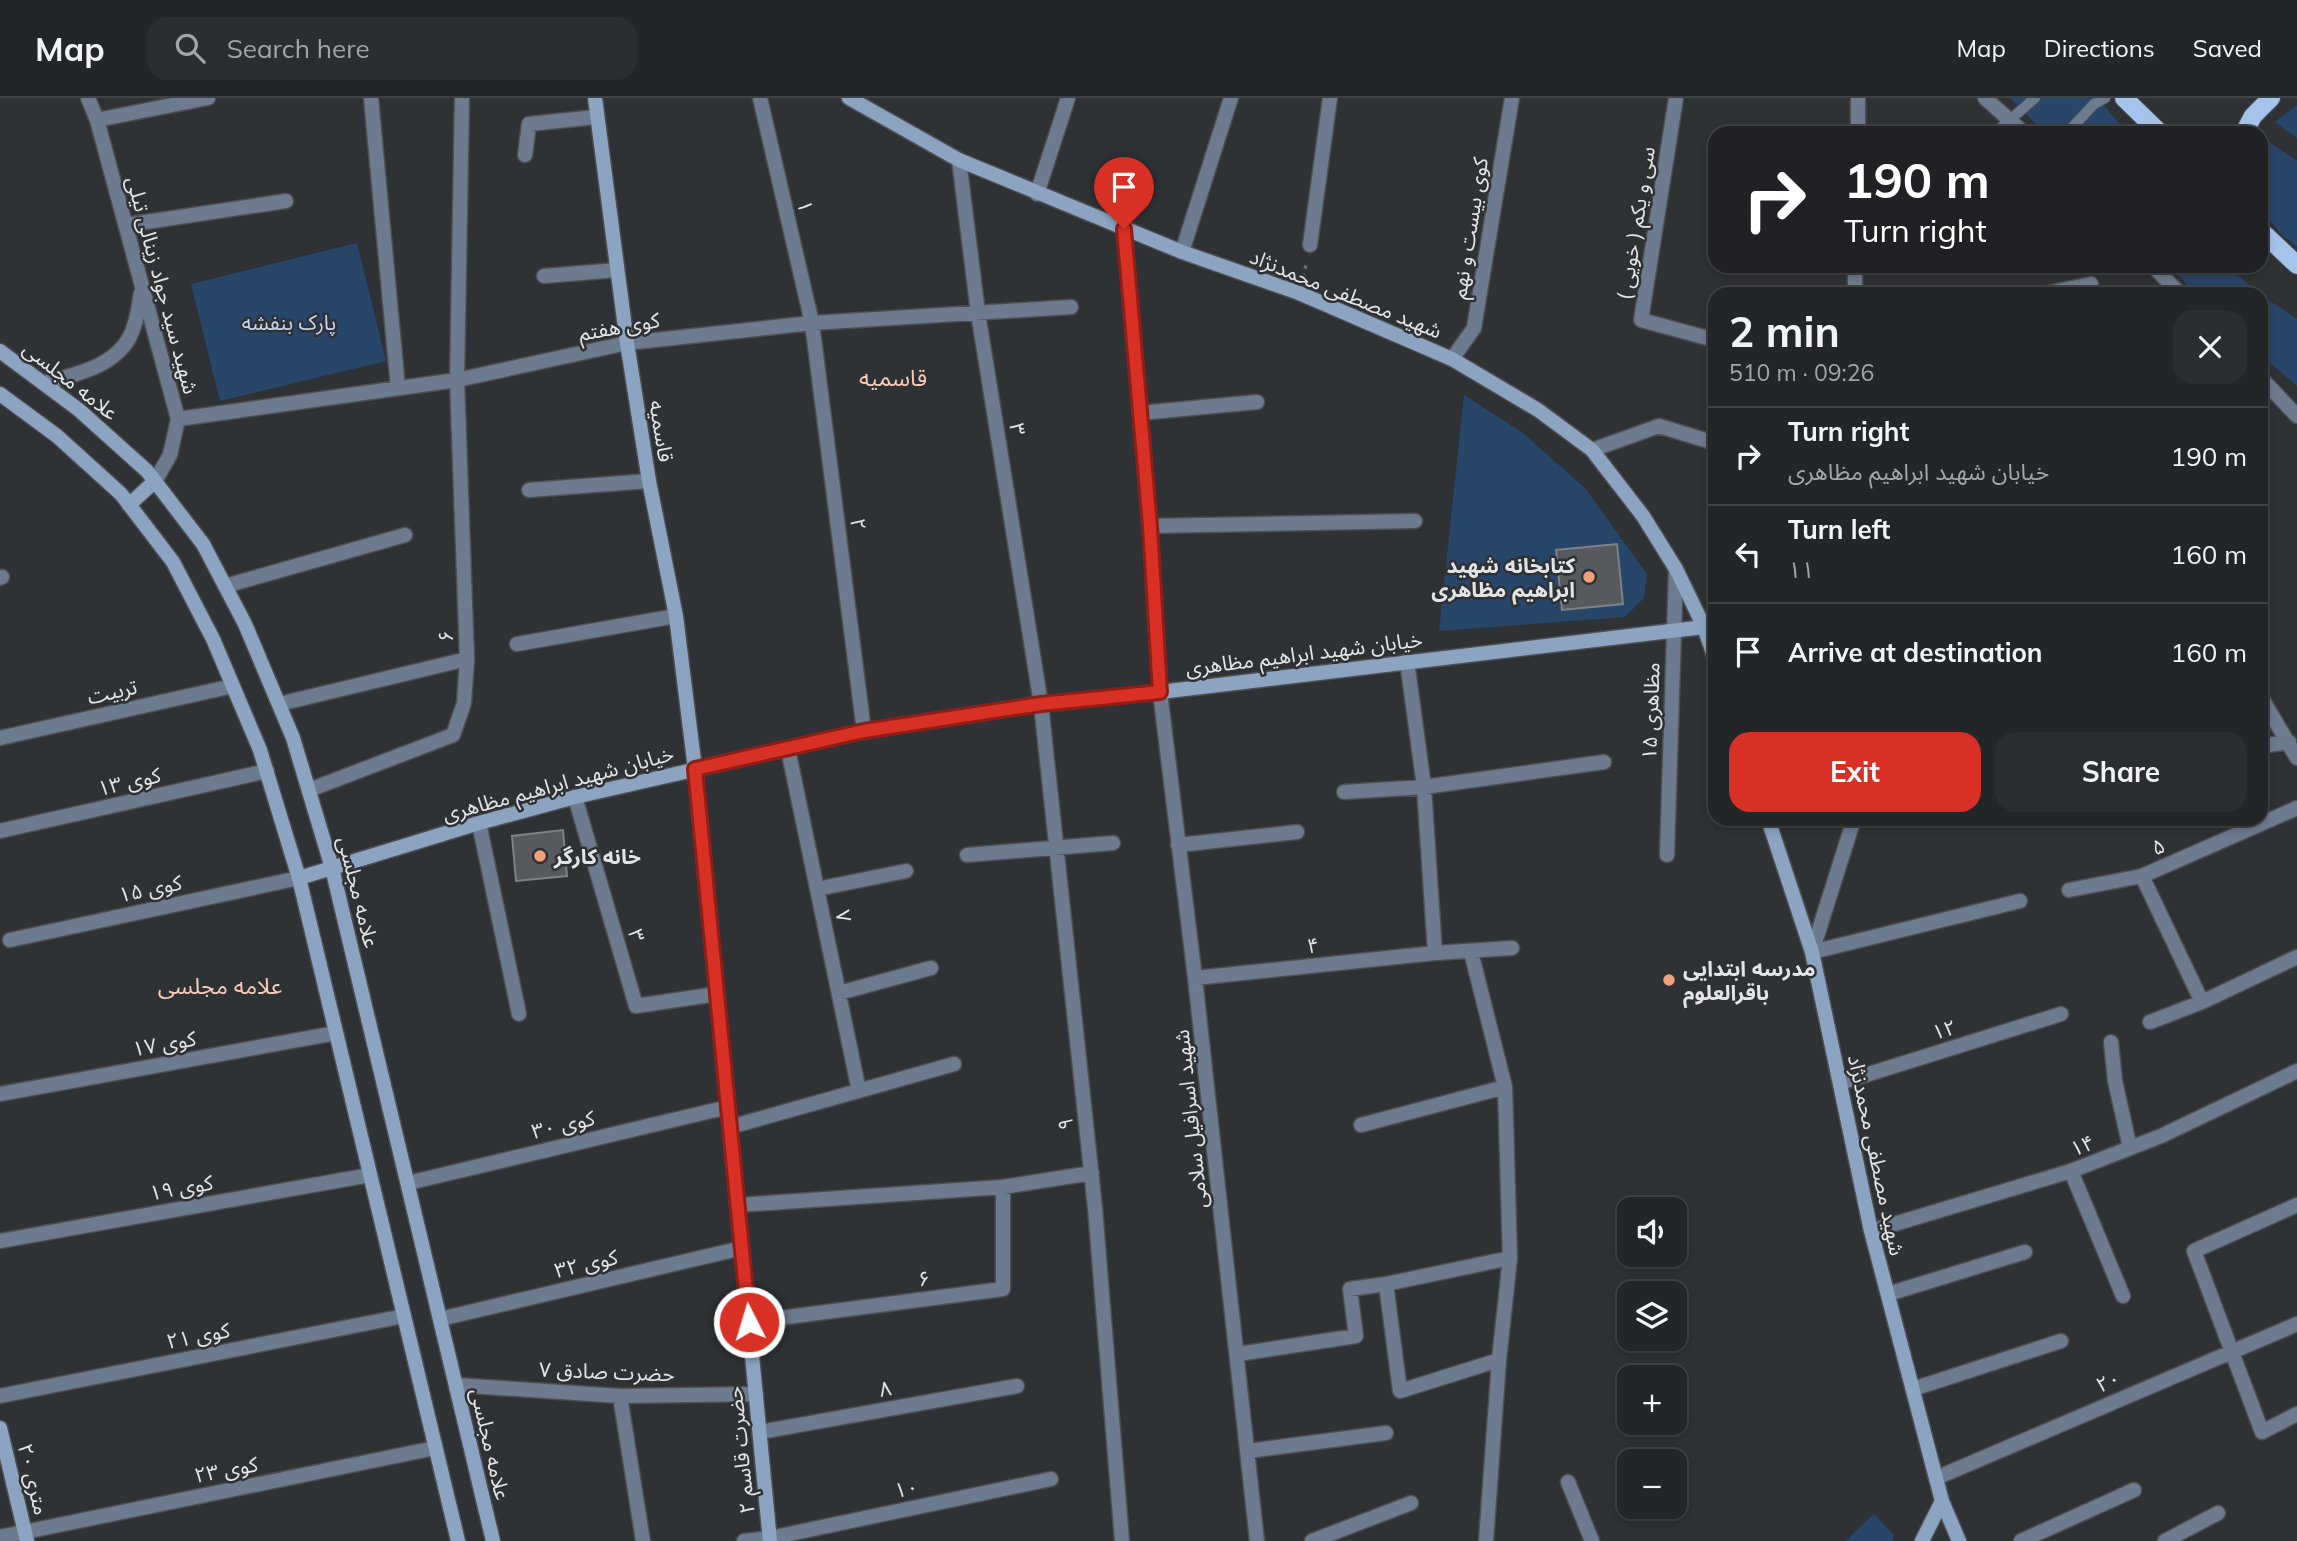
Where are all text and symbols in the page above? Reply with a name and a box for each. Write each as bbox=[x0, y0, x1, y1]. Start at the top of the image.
search box bbox=[147, 17, 637, 80]
text: Map bbox=[35, 28, 105, 69]
icon: search bbox=[171, 29, 209, 67]
text: Search here bbox=[227, 32, 370, 65]
text: Map bbox=[1956, 33, 2006, 63]
text: Directions bbox=[2044, 33, 2155, 63]
text: Saved bbox=[2193, 33, 2262, 63]
street label: سی و یکم ( خویی ) bbox=[1610, 144, 1663, 302]
text: 190 m bbox=[1844, 149, 1990, 210]
icon: right bbox=[1729, 154, 1820, 245]
street label: کوی بیست و نهم bbox=[1445, 155, 1496, 301]
pin bbox=[1094, 157, 1154, 229]
icon: arrive bbox=[1105, 168, 1143, 206]
street label: شهید سید جواد زینالی تیلی bbox=[121, 173, 205, 397]
street label: ۱ bbox=[792, 197, 820, 215]
text: Turn right bbox=[1844, 210, 1987, 250]
street label: شهید مصطفی محمدنژاد bbox=[1246, 243, 1446, 343]
text: 2 min bbox=[1729, 305, 1840, 358]
street label: کوی هفتم bbox=[576, 306, 663, 349]
park label: پارک بنفشه bbox=[242, 309, 336, 336]
button: close bbox=[2173, 310, 2247, 384]
street label: علامه مجلسی bbox=[18, 335, 124, 425]
text: 510 m · 09:26 bbox=[1729, 358, 1874, 387]
district label: قاسمیه bbox=[859, 363, 927, 392]
street label: قاسمیه bbox=[644, 398, 680, 464]
text: Turn right bbox=[1788, 415, 1909, 448]
street label: ۳ bbox=[1004, 421, 1032, 437]
icon: right bbox=[1729, 437, 1767, 475]
text: 190 m bbox=[2171, 440, 2247, 473]
text: خیابان شهید ابراهیم مظاهری bbox=[1788, 457, 2049, 486]
text: Turn left bbox=[1788, 513, 1890, 546]
street label: ۲ bbox=[845, 516, 873, 532]
icon: left bbox=[1729, 535, 1767, 573]
text: 160 m bbox=[2171, 538, 2247, 571]
place label: کتابخانه شهید ابراهیم مظاهری bbox=[1431, 552, 1575, 605]
text: ۱۱ bbox=[1788, 555, 1814, 584]
marker: کتابخانه شهید ابراهیم مظاهری bbox=[1581, 569, 1597, 585]
street label: خیابان شهید ابراهیم مظاهری bbox=[1184, 626, 1424, 683]
street label: ۶ bbox=[432, 630, 458, 642]
icon: arrive bbox=[1729, 633, 1767, 671]
text: Arrive at destination bbox=[1788, 636, 2043, 669]
text: 160 m bbox=[2171, 636, 2247, 669]
street label: ۱۵ مظاهری bbox=[1635, 662, 1665, 760]
street label: تربیت bbox=[85, 673, 139, 709]
button: Exit bbox=[1729, 732, 1981, 812]
button: Share bbox=[1995, 732, 2247, 812]
street label: خیابان شهید ابراهیم مظاهری bbox=[439, 740, 677, 829]
street label: کوی ۱۳ bbox=[95, 761, 163, 801]
street label: ۵ bbox=[2147, 832, 2169, 860]
street label: علامه مجلسی bbox=[333, 834, 385, 950]
place label: خانه کارگر bbox=[553, 843, 641, 869]
marker: خانه کارگر bbox=[532, 848, 548, 864]
street label: کوی ۱۵ bbox=[116, 869, 184, 907]
street label: ۷ bbox=[830, 907, 858, 925]
street label: ۳ bbox=[623, 926, 651, 944]
street label: ۴ bbox=[1306, 931, 1320, 959]
place label: مدرسه ابتدایی باقرالعلوم bbox=[1683, 955, 1816, 1009]
district label: علامه مجلسی bbox=[158, 971, 282, 1000]
marker: مدرسه ابتدایی باقرالعلوم bbox=[1661, 972, 1677, 988]
street label: ۱۲ bbox=[1929, 1013, 1959, 1045]
street label: کوی ۱۷ bbox=[130, 1025, 198, 1061]
street label: شهید اسرافیل سلامی bbox=[1168, 1028, 1212, 1210]
street label: شهید مصطفی محمدنژاد bbox=[1843, 1052, 1911, 1258]
street label: کوی ۳۰ bbox=[529, 1104, 597, 1144]
street label: ۹ bbox=[1051, 1117, 1079, 1131]
street label: ۱۴ bbox=[2066, 1129, 2098, 1161]
street label: کوی ۱۹ bbox=[147, 1169, 215, 1205]
map controls bbox=[1617, 1197, 1687, 1519]
button: sound bbox=[1617, 1197, 1687, 1267]
street label: کوی ۳۲ bbox=[552, 1243, 620, 1283]
street label: ۶ bbox=[916, 1264, 932, 1292]
button: layers bbox=[1617, 1281, 1687, 1351]
position arrow bbox=[712, 1285, 786, 1359]
street label: کوی ۲۱ bbox=[164, 1316, 232, 1354]
street label: ۷ حضرت صادق bbox=[539, 1356, 675, 1386]
street label: ۲۰ bbox=[2092, 1364, 2124, 1398]
button: + bbox=[1617, 1365, 1687, 1435]
street label: ۸ bbox=[877, 1374, 893, 1402]
street label: ۲ حضرت قاسم bbox=[720, 1385, 763, 1515]
street label: علامه مجلسی bbox=[466, 1386, 516, 1502]
street label: ۲۰ متری bbox=[13, 1441, 55, 1517]
button: − bbox=[1617, 1449, 1687, 1519]
street label: کوی ۲۳ bbox=[192, 1450, 260, 1488]
street label: ۱۰ bbox=[892, 1473, 920, 1503]

